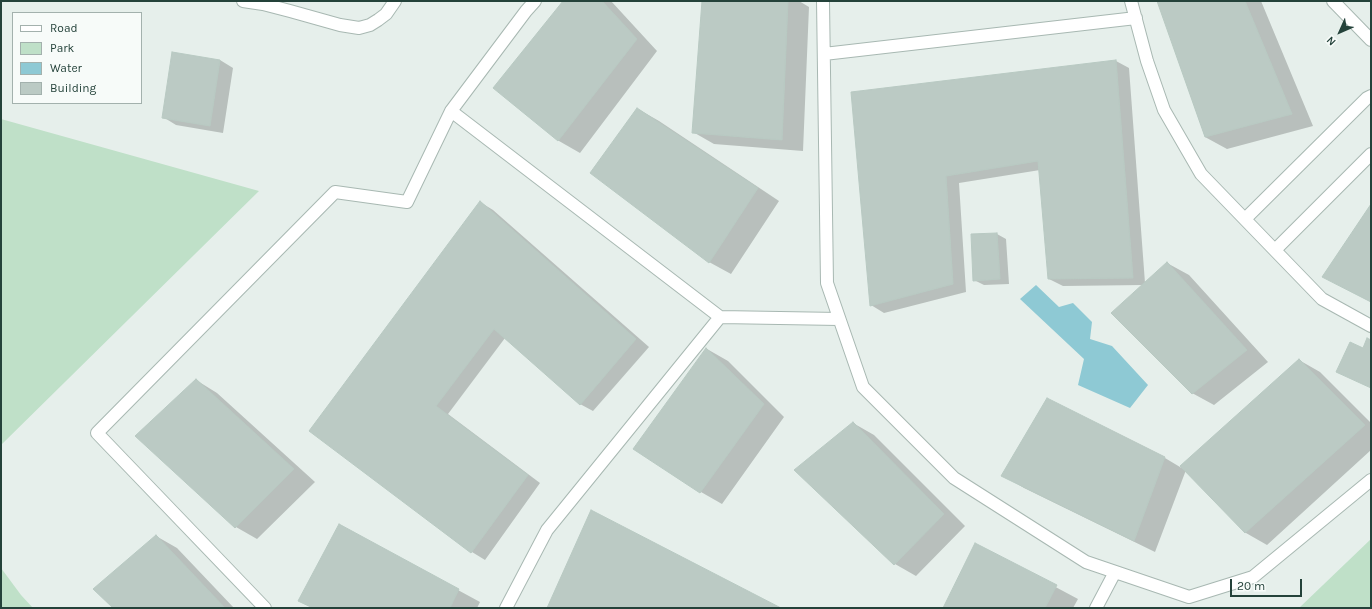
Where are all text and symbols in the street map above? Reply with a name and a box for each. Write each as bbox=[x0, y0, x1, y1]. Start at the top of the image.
legend bbox=[12, 12, 142, 104]
north arrow bbox=[1320, 12, 1360, 52]
text: Road bbox=[50, 21, 78, 35]
text: N bbox=[1324, 33, 1339, 48]
text: Park bbox=[50, 41, 74, 55]
text: Water bbox=[50, 61, 82, 75]
text: Building bbox=[50, 81, 96, 95]
scale bar bbox=[1232, 571, 1304, 597]
text: 20 m bbox=[1237, 579, 1265, 593]

